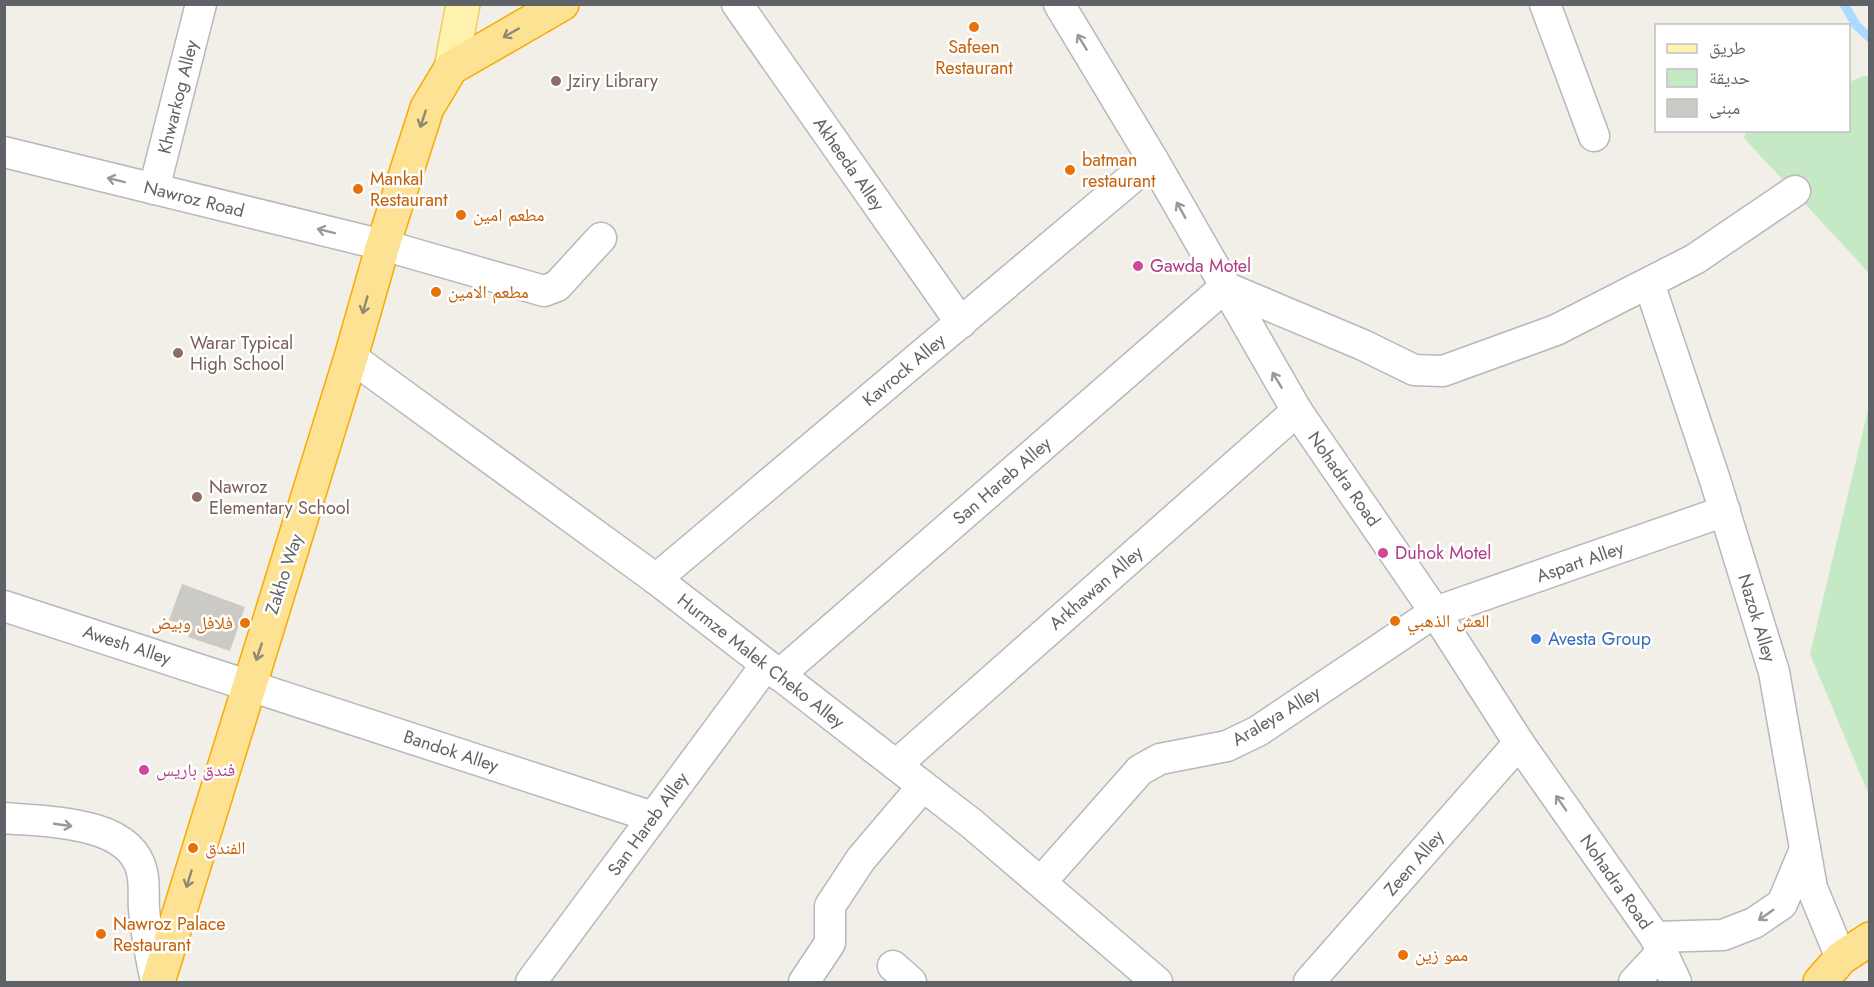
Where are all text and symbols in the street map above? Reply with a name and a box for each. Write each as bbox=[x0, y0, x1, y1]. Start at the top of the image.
marker: Safeen Restaurant bbox=[967, 20, 981, 34]
legend bbox=[1655, 24, 1850, 132]
one-way arrow bbox=[503, 28, 520, 40]
place label: Safeen Restaurant bbox=[935, 34, 1013, 81]
one-way arrow bbox=[1075, 34, 1087, 51]
text: طريق bbox=[1709, 35, 1746, 61]
street label: Khwarkog Alley bbox=[151, 37, 205, 157]
text: حديقة bbox=[1709, 65, 1750, 91]
place label: Jziry Library bbox=[566, 68, 658, 94]
marker: Jziry Library bbox=[549, 74, 563, 88]
text: مبنى bbox=[1709, 95, 1740, 121]
one-way arrow bbox=[417, 109, 428, 128]
street label: Akheeda Alley bbox=[807, 112, 891, 216]
place label: batman restaurant bbox=[1082, 147, 1156, 194]
marker: batman restaurant bbox=[1063, 163, 1077, 177]
place label: Mankal Restaurant bbox=[370, 166, 448, 213]
one-way arrow bbox=[107, 173, 126, 185]
street label: Nawroz Road bbox=[141, 174, 247, 224]
marker: Mankal Restaurant bbox=[351, 182, 365, 196]
place label: مطعم امين bbox=[473, 202, 544, 228]
one-way arrow bbox=[1175, 202, 1187, 219]
marker: مطعم امين bbox=[454, 208, 468, 222]
one-way arrow bbox=[317, 224, 336, 236]
place label: Gawda Motel bbox=[1150, 253, 1251, 279]
marker: Gawda Motel bbox=[1131, 259, 1145, 273]
place label: مطعم الامين bbox=[448, 279, 529, 305]
marker: مطعم الامين bbox=[429, 285, 443, 299]
one-way arrow bbox=[359, 295, 371, 314]
street label: Kavrock Alley bbox=[857, 327, 951, 413]
place label: Warar Typical High School bbox=[190, 330, 293, 377]
marker: Warar Typical High School bbox=[171, 346, 185, 360]
one-way arrow bbox=[1271, 372, 1283, 389]
street label: Nohadra Road bbox=[1301, 426, 1387, 532]
street label: San Hareb Alley bbox=[947, 431, 1057, 531]
place label: Nawroz Elementary School bbox=[209, 474, 350, 521]
marker: Nawroz Elementary School bbox=[190, 490, 204, 504]
street label: Zakho Way bbox=[259, 530, 309, 618]
street label: Aspart Alley bbox=[1533, 535, 1627, 589]
street label: Arkhawan Alley bbox=[1043, 540, 1149, 636]
place label: Duhok Motel bbox=[1395, 540, 1491, 566]
marker: Duhok Motel bbox=[1376, 546, 1390, 560]
street label: Nazok Alley bbox=[1731, 571, 1783, 665]
street label: Hurmze Malek Cheko Alley bbox=[672, 587, 850, 735]
place label: العش الذهبي bbox=[1407, 608, 1490, 636]
place label: فلافل وبيض bbox=[151, 610, 233, 636]
marker: العش الذهبي bbox=[1388, 614, 1402, 628]
marker: فلافل وبيض bbox=[238, 616, 252, 630]
street label: Awesh Alley bbox=[80, 619, 175, 672]
place label: Avesta Group bbox=[1548, 626, 1651, 652]
marker: Avesta Group bbox=[1529, 632, 1543, 646]
one-way arrow bbox=[253, 642, 264, 661]
street label: Araleya Alley bbox=[1227, 679, 1325, 753]
street label: Bandok Alley bbox=[400, 723, 502, 779]
place label: فندق باريس bbox=[156, 757, 235, 783]
marker: فندق باريس bbox=[137, 763, 151, 777]
street label: San Hareb Alley bbox=[601, 767, 695, 881]
one-way arrow bbox=[1555, 796, 1567, 812]
one-way arrow bbox=[52, 819, 72, 830]
street label: Zeen Alley bbox=[1378, 824, 1450, 902]
street label: Nohadra Road bbox=[1573, 829, 1659, 935]
place label: الفندق bbox=[205, 835, 246, 861]
marker: الفندق bbox=[186, 841, 200, 855]
one-way arrow bbox=[183, 869, 194, 888]
one-way arrow bbox=[1759, 909, 1775, 921]
place label: Nawroz Palace Restaurant bbox=[113, 911, 226, 958]
marker: Nawroz Palace Restaurant bbox=[94, 927, 108, 941]
place label: ممو زين bbox=[1415, 942, 1468, 968]
marker: ممو زين bbox=[1396, 948, 1410, 962]

